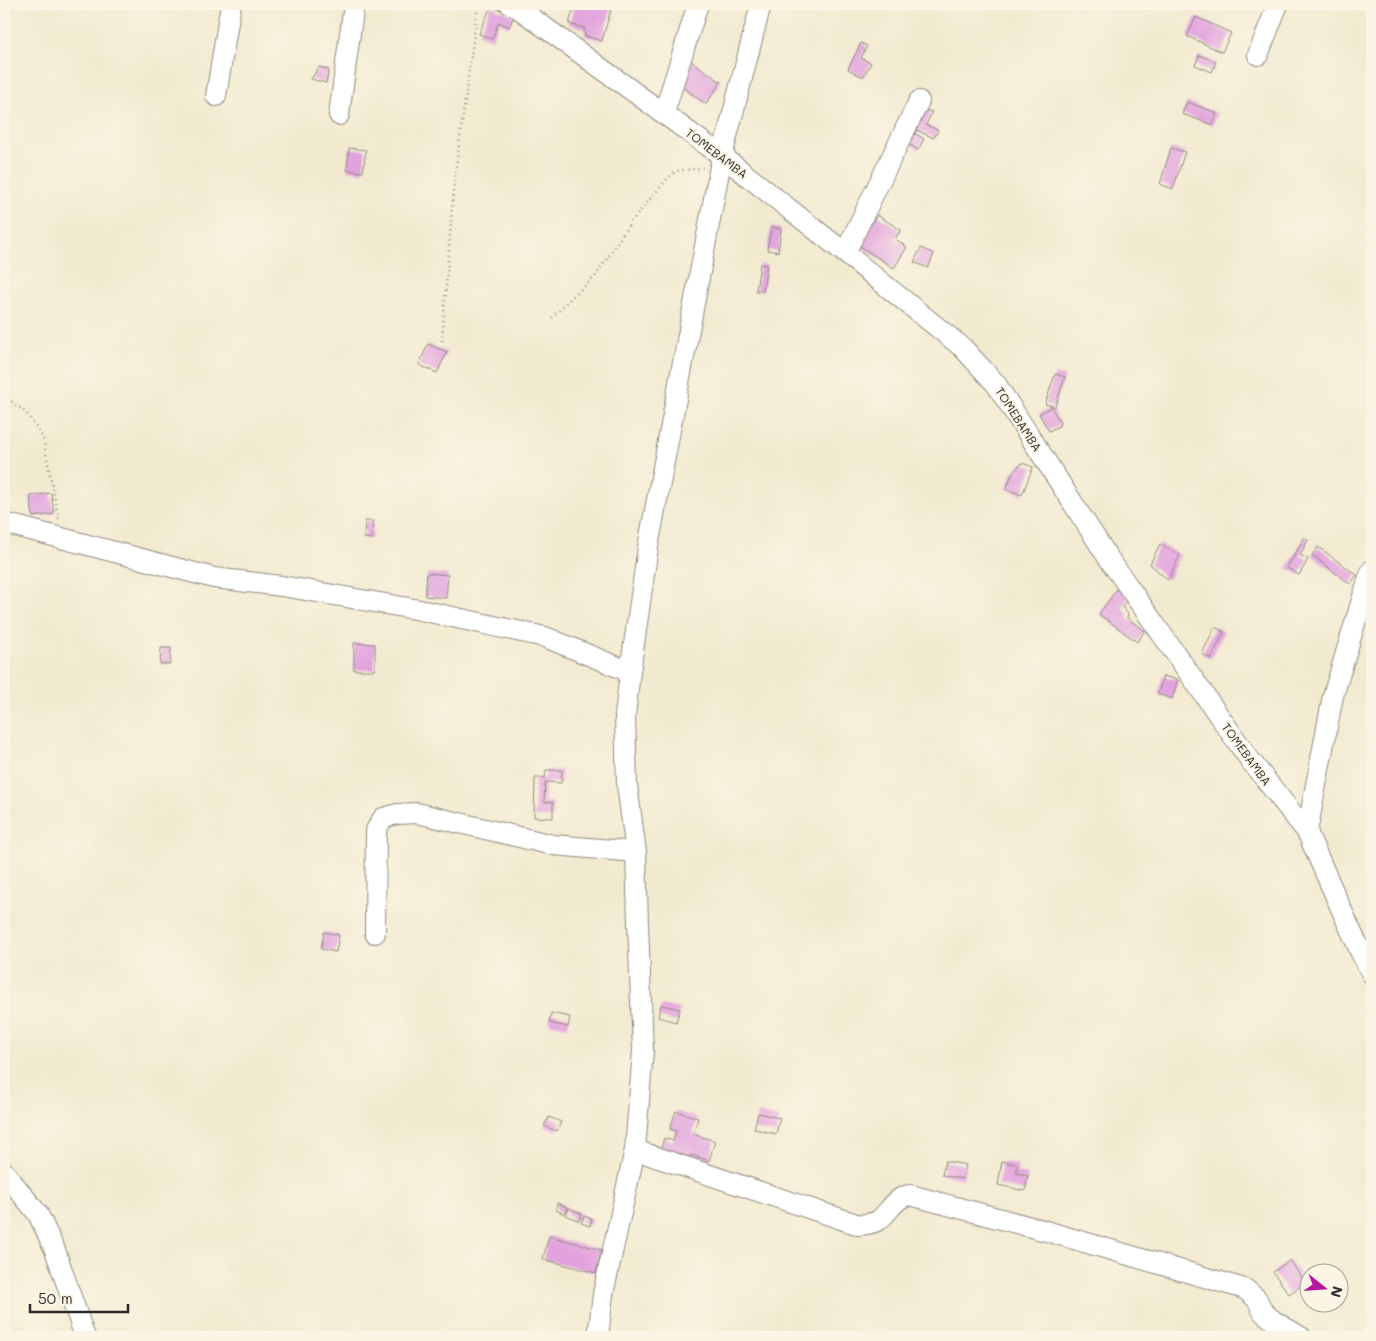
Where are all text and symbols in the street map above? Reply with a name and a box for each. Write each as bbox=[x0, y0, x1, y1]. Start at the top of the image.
street label: TOMEBAMBA bbox=[683, 124, 751, 182]
street label: TOMEBAMBA bbox=[992, 384, 1046, 454]
street label: TOMEBAMBA bbox=[1219, 719, 1275, 789]
north arrow bbox=[1298, 1264, 1348, 1314]
scale bar bbox=[30, 1281, 128, 1313]
text: N bbox=[1326, 1284, 1348, 1300]
text: 50 m bbox=[38, 1288, 73, 1308]

